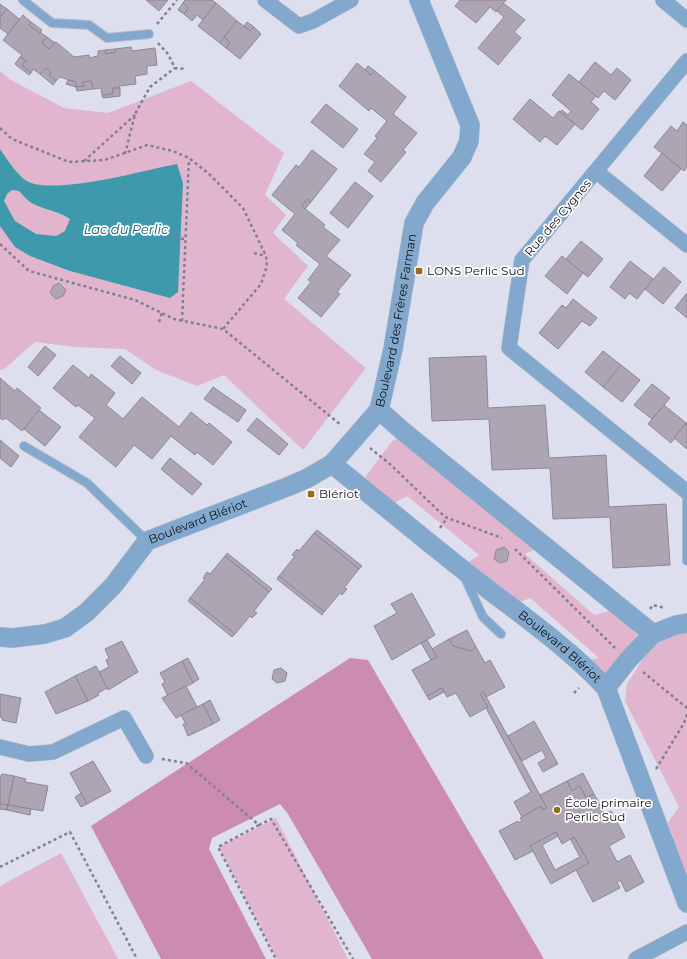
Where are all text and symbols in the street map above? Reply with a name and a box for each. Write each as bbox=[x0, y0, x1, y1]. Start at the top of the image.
street label: Rue des Cygnes bbox=[521, 176, 594, 259]
water label: Lac du Perlic bbox=[84, 221, 169, 237]
street label: Boulevard des Frères Farman bbox=[372, 233, 419, 409]
place label: LONS Perlic Sud bbox=[427, 263, 525, 278]
marker: LONS Perlic Sud bbox=[414, 266, 424, 276]
place label: Blériot bbox=[319, 486, 359, 501]
marker: Blériot bbox=[306, 489, 316, 499]
street label: Boulevard Blériot bbox=[146, 495, 249, 547]
street label: Boulevard Blériot bbox=[515, 607, 605, 686]
place label: École primaire Perlic Sud bbox=[565, 795, 652, 824]
marker: École primaire Perlic Sud bbox=[552, 805, 562, 815]

